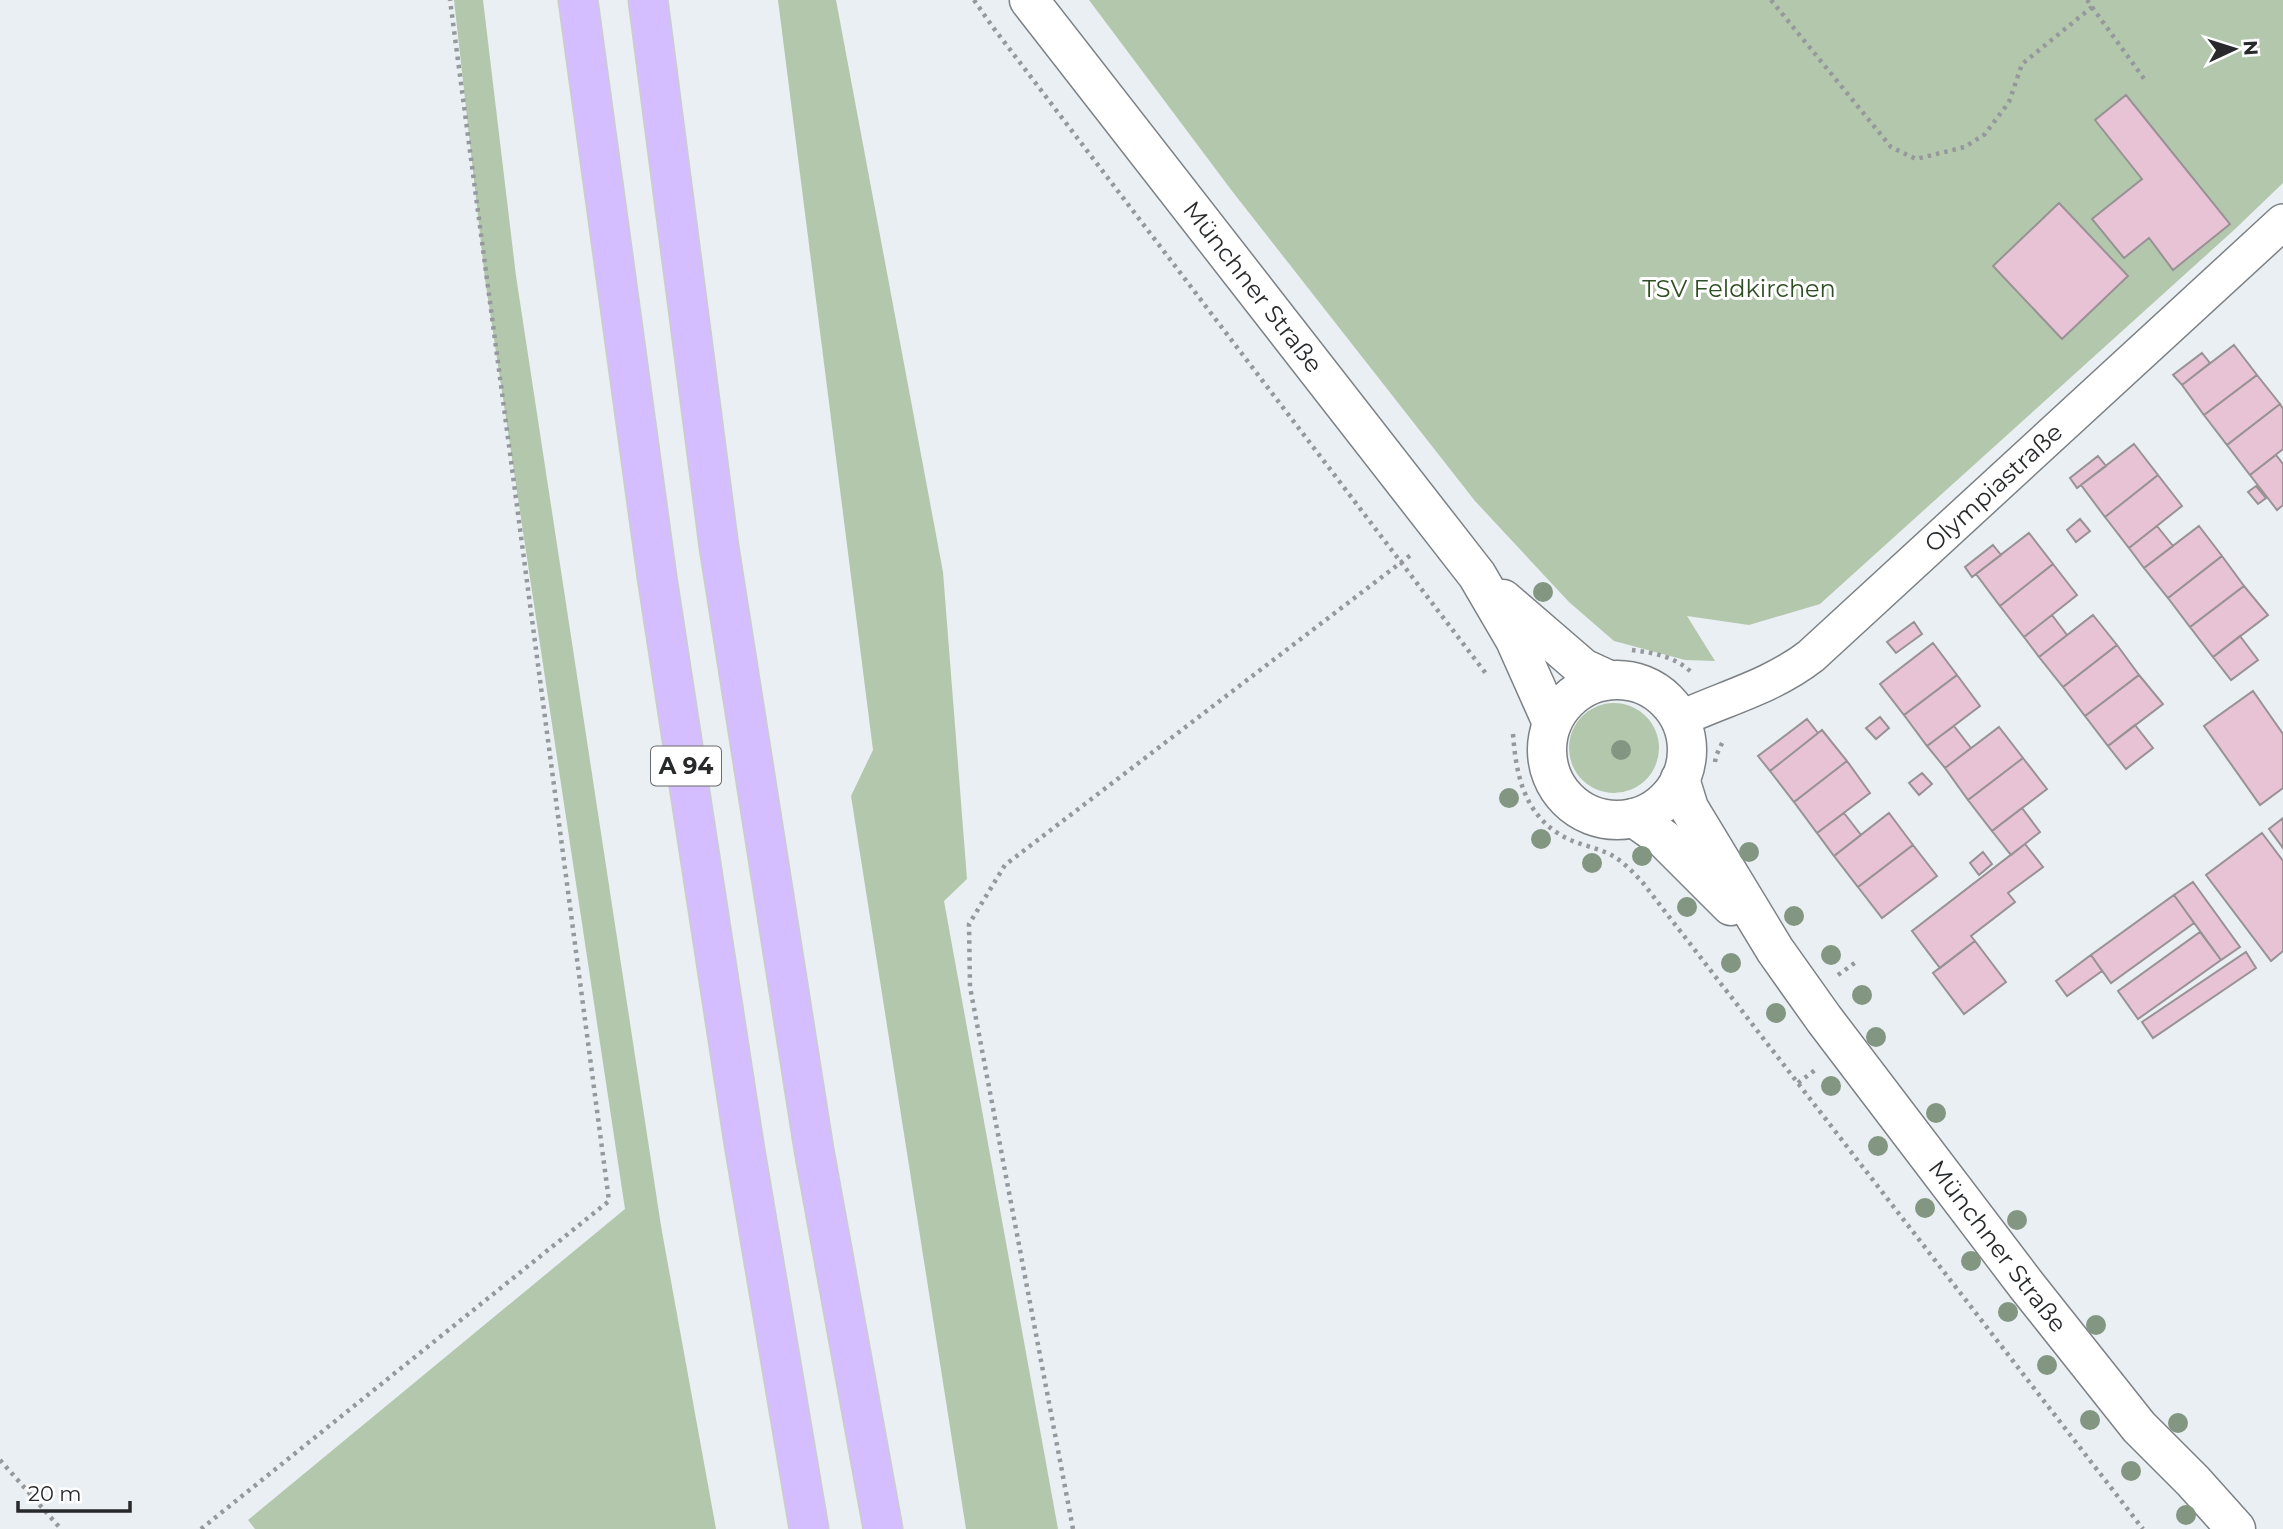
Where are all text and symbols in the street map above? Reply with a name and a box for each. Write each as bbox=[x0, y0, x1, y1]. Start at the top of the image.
north arrow bbox=[2199, 14, 2269, 84]
text: N bbox=[2238, 39, 2262, 56]
street label: Münchner Straße bbox=[1177, 195, 1329, 378]
park label: TSV Feldkirchen bbox=[1642, 274, 1836, 303]
street label: Olympiastraße bbox=[1918, 417, 2068, 558]
road number: A 94 bbox=[651, 746, 721, 786]
street label: Münchner Straße bbox=[1923, 1154, 2073, 1338]
scale bar bbox=[18, 1470, 130, 1514]
text: 20 m bbox=[28, 1481, 82, 1506]

